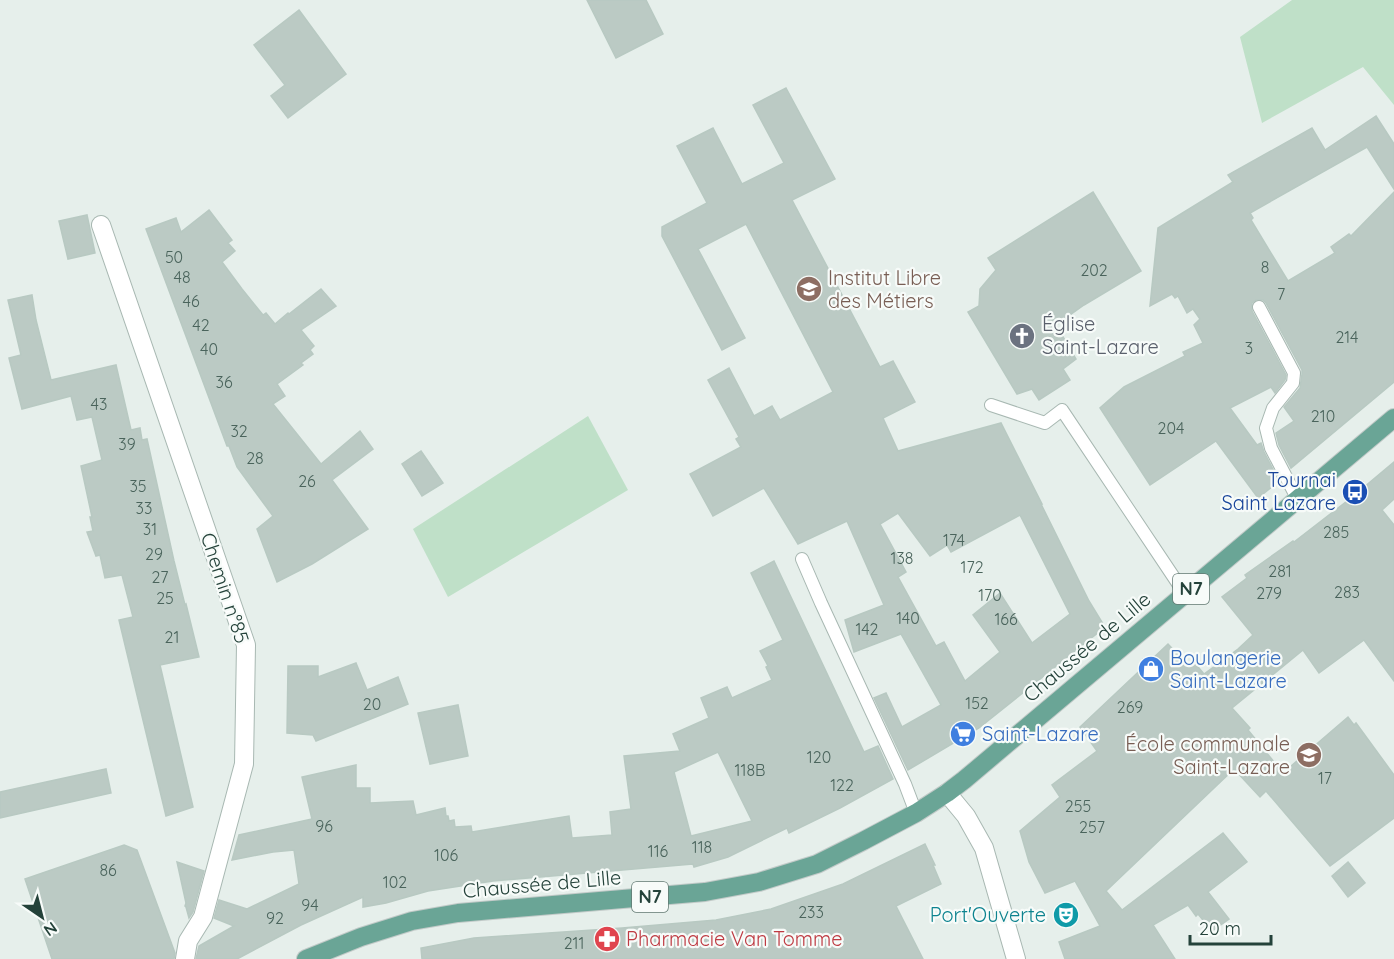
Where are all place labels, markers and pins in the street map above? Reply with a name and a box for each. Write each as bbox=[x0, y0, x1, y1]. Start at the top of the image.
place label: Institut Libre des Métiers bbox=[828, 265, 941, 313]
school or university icon: Institut Libre des Métiers bbox=[794, 274, 824, 304]
place label: Église Saint-Lazare bbox=[1042, 311, 1159, 359]
church icon: Église Saint-Lazare bbox=[1007, 321, 1037, 351]
place label: Tournai Saint Lazare bbox=[1222, 467, 1336, 515]
bus stop icon: Tournai Saint Lazare bbox=[1340, 477, 1370, 507]
place label: Boulangerie Saint-Lazare bbox=[1170, 645, 1287, 693]
shop icon: Boulangerie Saint-Lazare bbox=[1136, 654, 1166, 684]
supermarket icon: Saint-Lazare bbox=[948, 719, 978, 749]
place label: Saint-Lazare bbox=[982, 721, 1099, 746]
place label: École communale Saint-Lazare bbox=[1125, 731, 1290, 779]
school or university icon: École communale Saint-Lazare bbox=[1294, 740, 1324, 770]
theatre icon: Port'Ouverte bbox=[1051, 900, 1081, 930]
place label: Port'Ouverte bbox=[930, 902, 1046, 927]
pharmacy icon: Pharmacie Van Tomme bbox=[592, 924, 622, 954]
place label: Pharmacie Van Tomme bbox=[626, 926, 843, 951]

